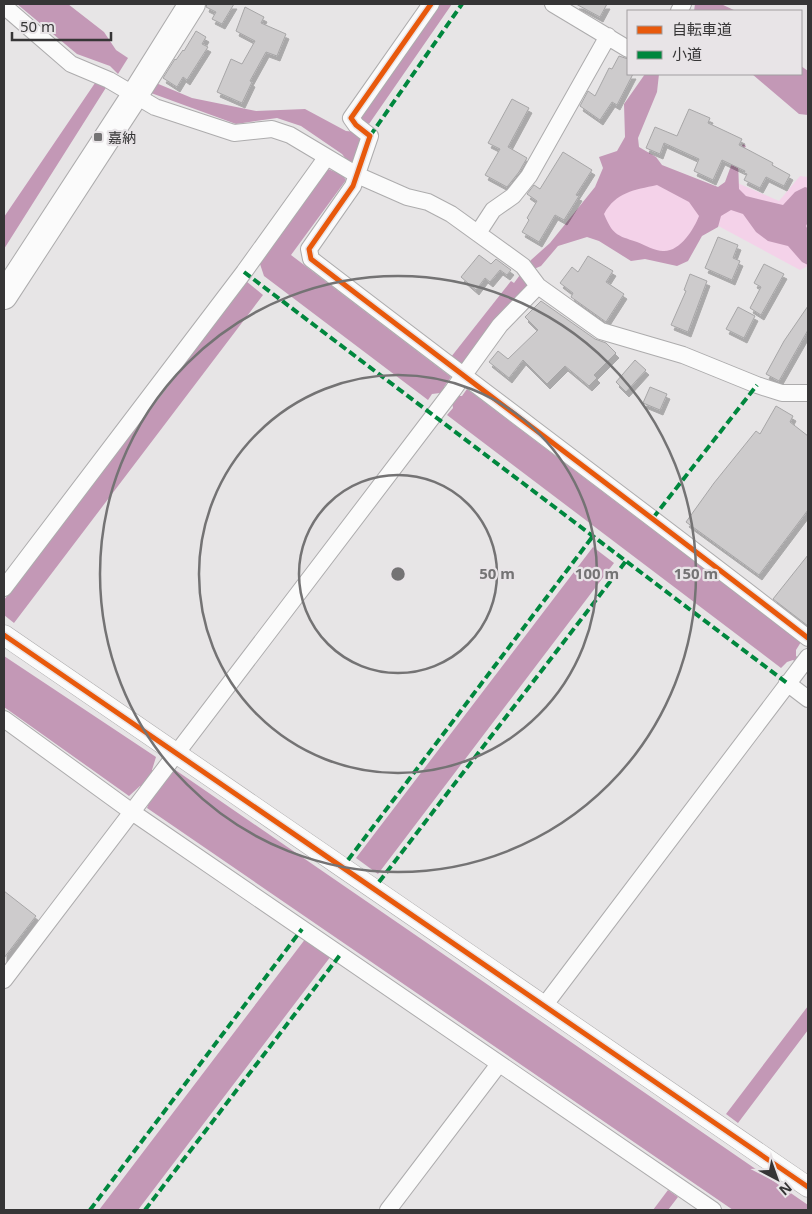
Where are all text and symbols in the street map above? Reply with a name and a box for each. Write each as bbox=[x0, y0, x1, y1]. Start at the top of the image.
scale bar bbox=[12, 10, 111, 42]
legend bbox=[627, 10, 802, 75]
text: 50 m bbox=[20, 16, 55, 36]
text: 自転車道 bbox=[672, 19, 732, 39]
text: 小道 bbox=[672, 44, 702, 64]
place label: 嘉納 bbox=[108, 128, 136, 147]
marker: 嘉納 bbox=[92, 131, 104, 143]
text: 50 m bbox=[479, 563, 515, 583]
text: 100 m bbox=[575, 563, 619, 583]
text: 150 m bbox=[674, 563, 718, 583]
centre of rings bbox=[389, 565, 407, 583]
north arrow bbox=[752, 1154, 802, 1204]
text: N bbox=[775, 1178, 796, 1200]

